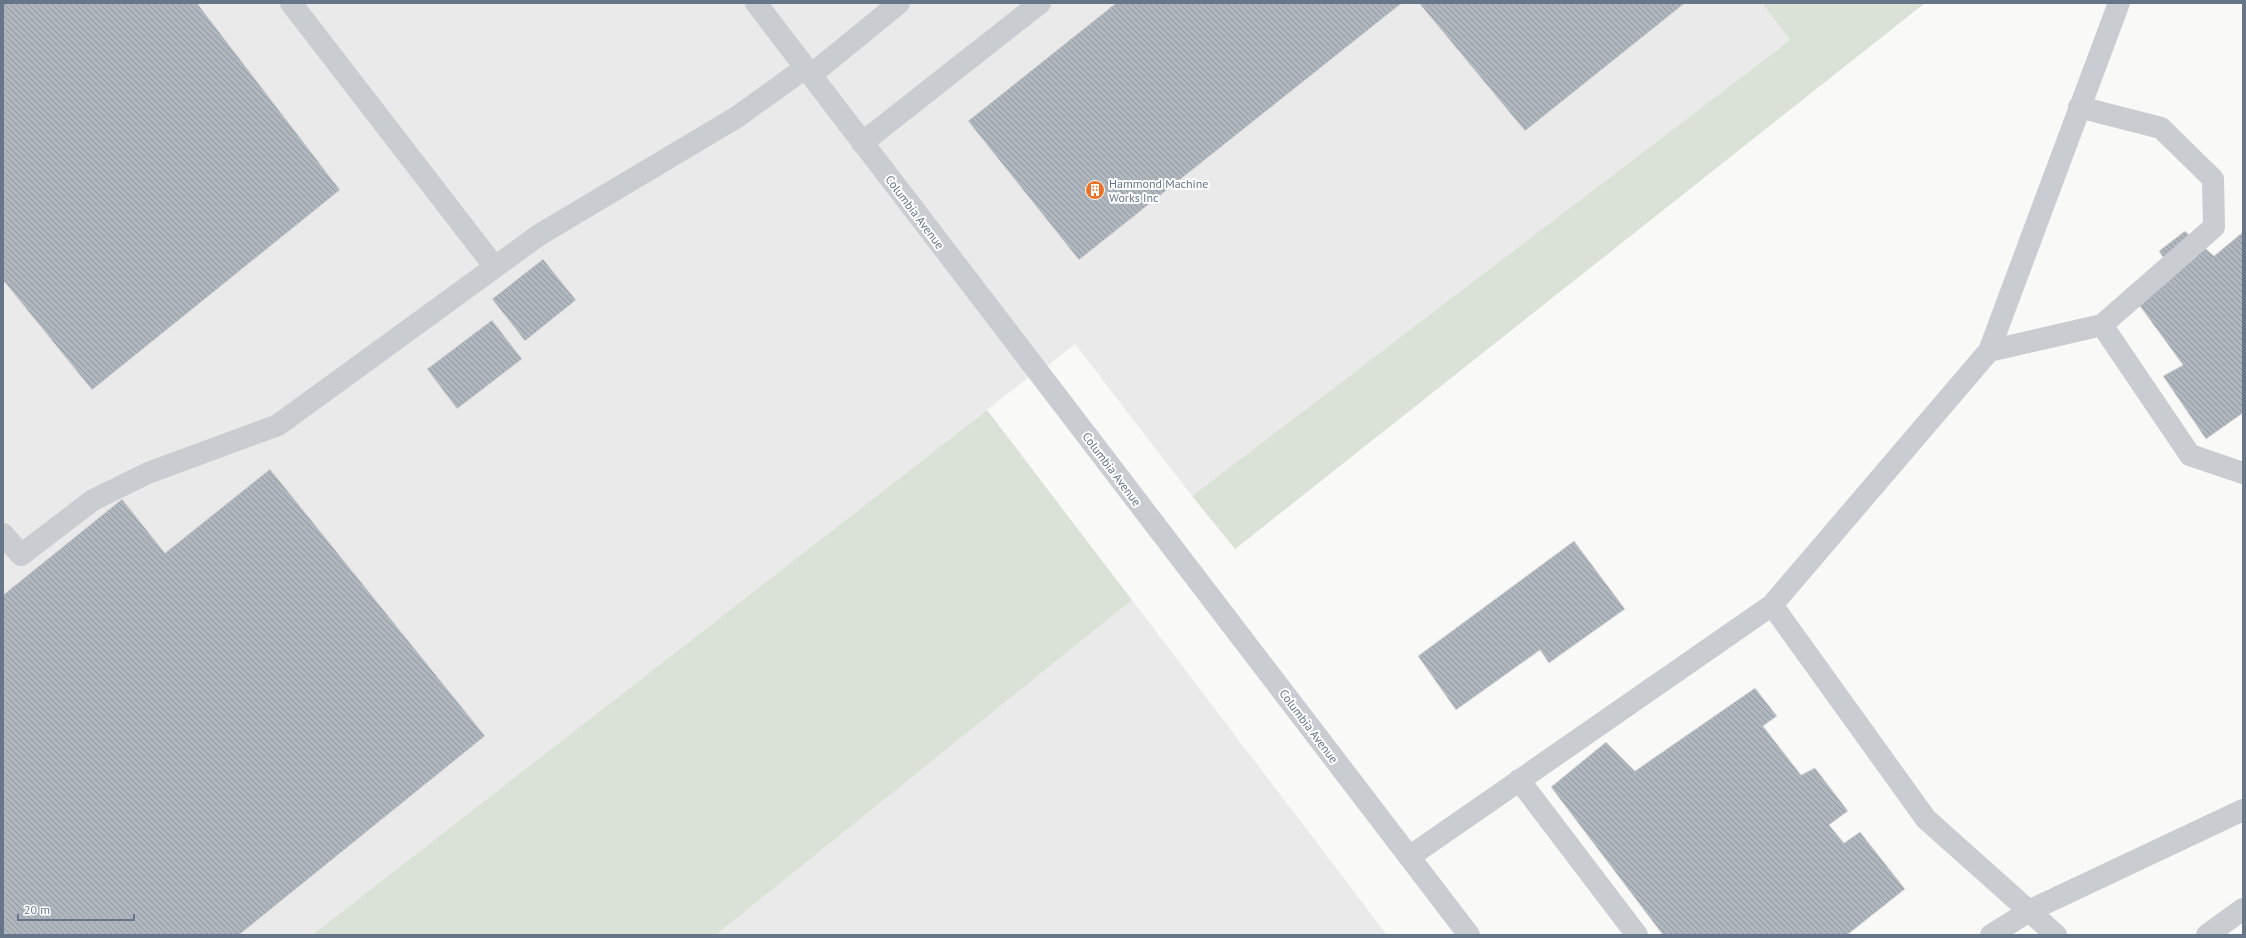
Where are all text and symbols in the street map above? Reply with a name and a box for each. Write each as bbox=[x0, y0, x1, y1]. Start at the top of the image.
street label: Columbia Avenue bbox=[882, 172, 948, 252]
place label: Hammond Machine Works Inc bbox=[1109, 176, 1208, 205]
building icon: Hammond Machine Works Inc bbox=[1084, 179, 1106, 201]
street label: Columbia Avenue bbox=[1079, 429, 1145, 509]
street label: Columbia Avenue bbox=[1276, 686, 1342, 766]
scale bar bbox=[18, 896, 134, 922]
text: 20 m bbox=[24, 902, 50, 917]

